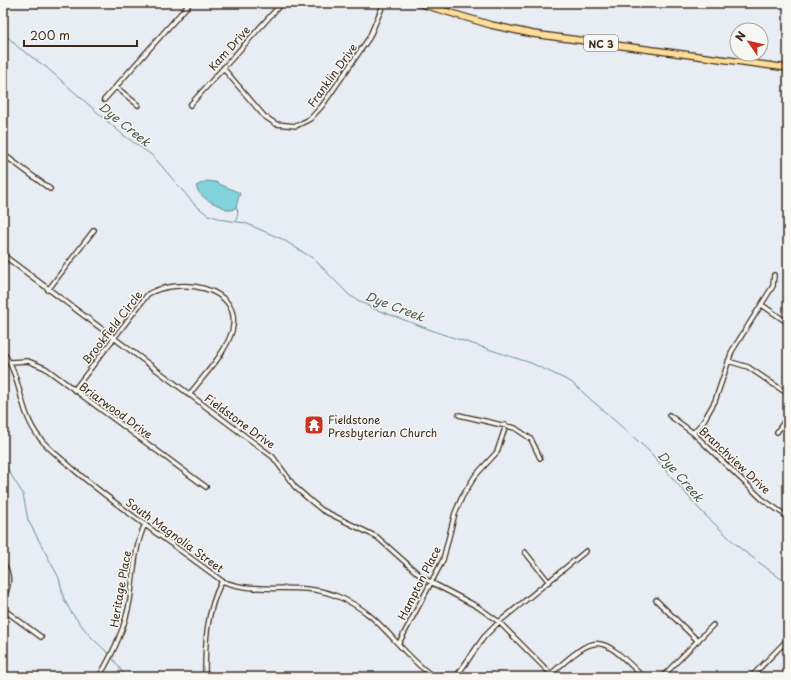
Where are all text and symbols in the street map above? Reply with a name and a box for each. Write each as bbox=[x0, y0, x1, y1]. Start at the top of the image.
scale bar bbox=[24, 22, 137, 48]
street label: Kam Drive bbox=[204, 22, 254, 74]
north arrow bbox=[729, 22, 769, 62]
text: 200 m bbox=[30, 26, 70, 44]
text: N bbox=[731, 28, 750, 44]
road number: NC 3 bbox=[584, 35, 618, 51]
street label: Franklin Drive bbox=[303, 39, 361, 110]
water label: Dye Creek bbox=[95, 97, 155, 151]
water label: Dye Creek bbox=[363, 286, 428, 326]
street label: Brookfield Circle bbox=[78, 287, 146, 367]
street label: Briarwood Drive bbox=[76, 378, 156, 442]
street label: Fieldstone Drive bbox=[201, 390, 279, 453]
place label: Fieldstone Presbyterian Church bbox=[328, 411, 437, 441]
temple icon: Fieldstone Presbyterian Church bbox=[303, 414, 325, 436]
street label: Branchview Drive bbox=[696, 422, 775, 498]
water label: Dye Creek bbox=[654, 447, 709, 506]
street label: South Magnolia Street bbox=[122, 494, 228, 577]
street label: Hampton Place bbox=[393, 543, 445, 623]
street label: Heritage Place bbox=[105, 549, 135, 629]

